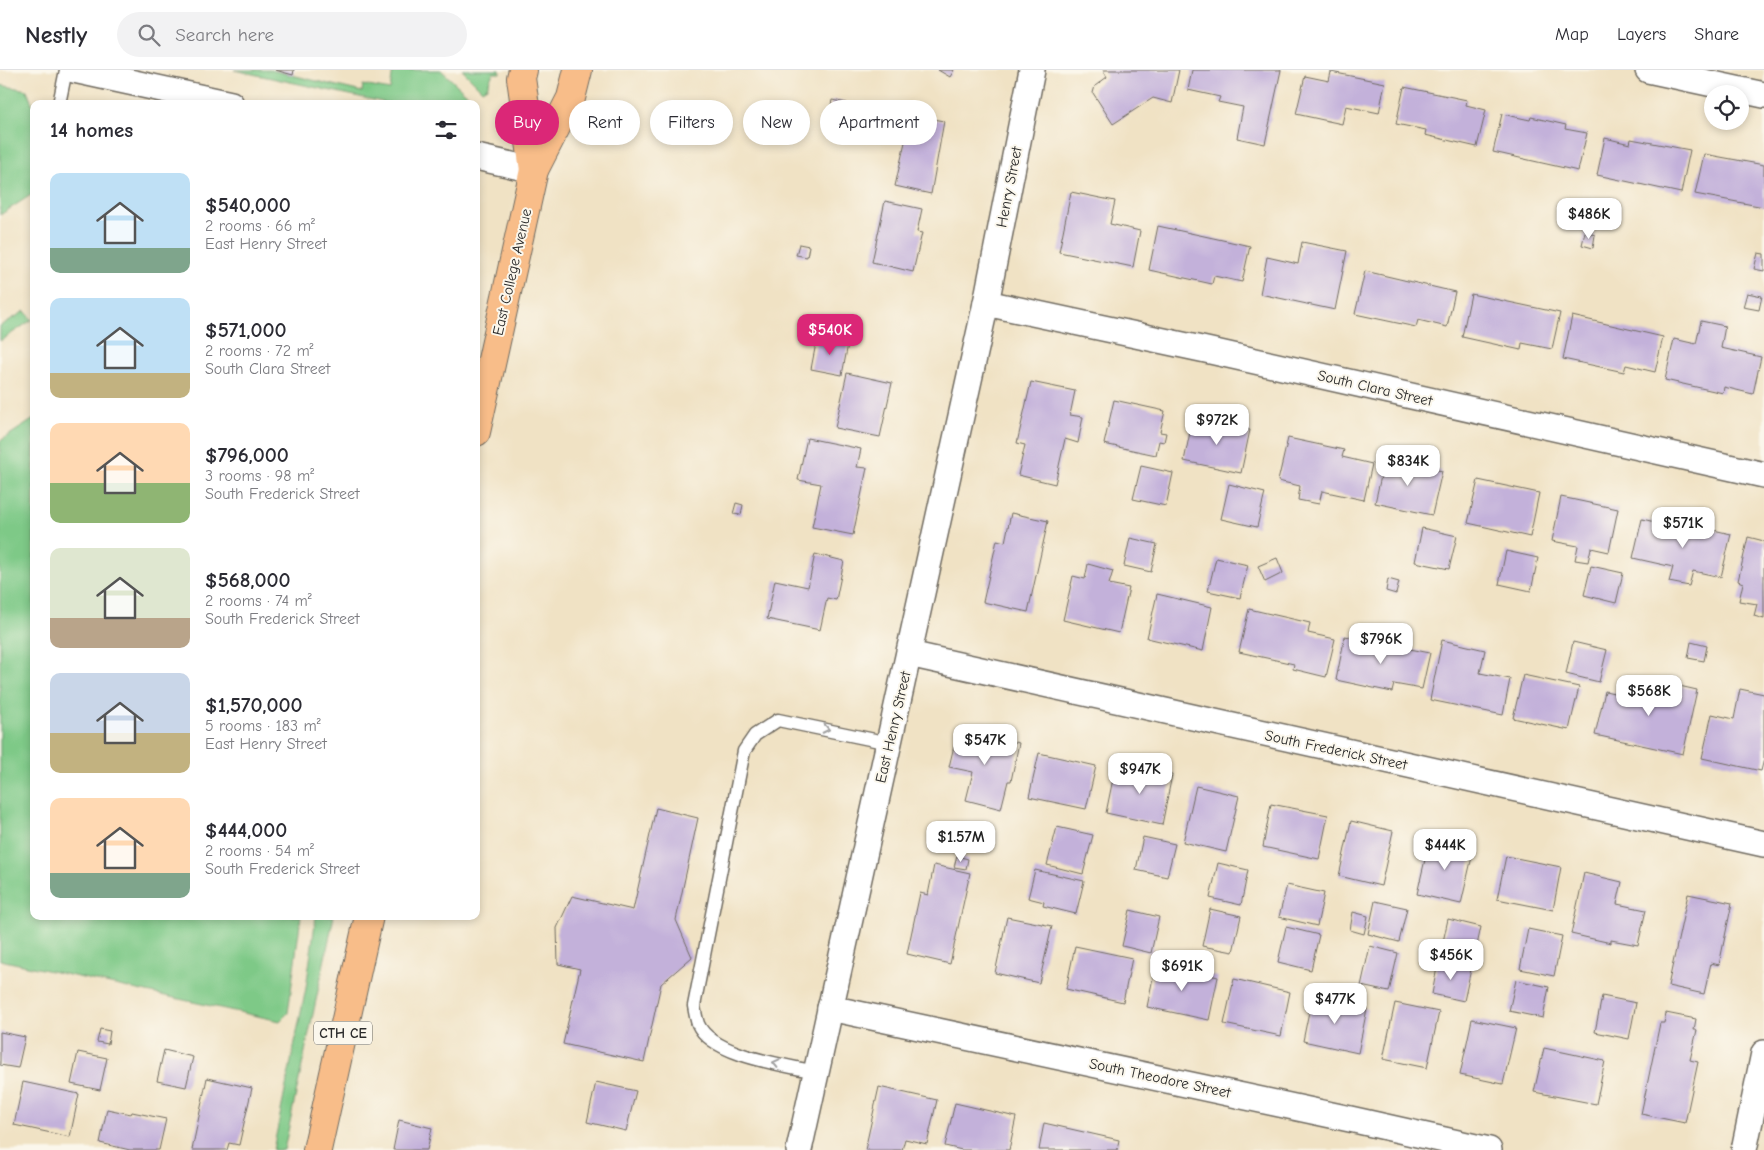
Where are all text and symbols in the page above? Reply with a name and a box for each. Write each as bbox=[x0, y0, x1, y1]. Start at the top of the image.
search box bbox=[117, 12, 467, 57]
text: Nestly bbox=[25, 21, 87, 49]
icon: search bbox=[135, 21, 163, 49]
text: Search here bbox=[175, 24, 274, 46]
text: Map bbox=[1555, 24, 1589, 45]
text: Layers bbox=[1617, 24, 1666, 45]
text: Share bbox=[1694, 24, 1739, 45]
map controls bbox=[1704, 85, 1749, 130]
button: locate bbox=[1704, 85, 1749, 130]
chip: Buy bbox=[495, 100, 559, 145]
chip: Rent bbox=[569, 100, 640, 145]
chip: Filters bbox=[650, 100, 733, 145]
chip: New bbox=[743, 100, 810, 145]
chip: Apartment bbox=[820, 100, 937, 145]
icon: filters bbox=[432, 116, 460, 144]
text: 14 homes bbox=[50, 118, 133, 142]
street label: Henry Street bbox=[992, 144, 1026, 229]
icon: home bbox=[90, 193, 150, 253]
text: $540,000 bbox=[205, 193, 291, 217]
pin: $486K bbox=[1554, 198, 1624, 240]
text: $486K bbox=[1568, 205, 1610, 223]
street label: East College Avenue bbox=[489, 206, 535, 337]
text: 2 rooms · 66 m² bbox=[205, 217, 315, 235]
text: East Henry Street bbox=[205, 235, 327, 253]
pin: $540K bbox=[795, 314, 865, 356]
icon: home bbox=[90, 318, 150, 378]
text: $571,000 bbox=[205, 318, 287, 342]
text: $540K bbox=[808, 321, 852, 339]
text: 2 rooms · 72 m² bbox=[205, 342, 314, 360]
text: South Clara Street bbox=[205, 360, 330, 378]
street label: South Clara Street bbox=[1316, 366, 1435, 410]
pin: $972K bbox=[1182, 404, 1252, 446]
text: $972K bbox=[1196, 411, 1238, 429]
icon: home bbox=[90, 443, 150, 503]
text: $796,000 bbox=[205, 443, 289, 467]
pin: $834K bbox=[1373, 444, 1443, 487]
text: $834K bbox=[1387, 452, 1429, 470]
text: 3 rooms · 98 m² bbox=[205, 467, 314, 485]
text: South Frederick Street bbox=[205, 485, 360, 503]
pin: $571K bbox=[1648, 506, 1718, 549]
text: $571K bbox=[1663, 514, 1703, 532]
icon: home bbox=[90, 568, 150, 628]
text: $568,000 bbox=[205, 568, 291, 592]
text: 2 rooms · 74 m² bbox=[205, 592, 312, 610]
text: South Frederick Street bbox=[205, 610, 360, 628]
pin: $796K bbox=[1346, 622, 1416, 665]
text: $796K bbox=[1360, 630, 1402, 648]
street label: East Henry Street bbox=[871, 669, 915, 785]
pin: $568K bbox=[1614, 674, 1684, 717]
text: $568K bbox=[1627, 682, 1671, 700]
icon: home bbox=[90, 693, 150, 753]
text: $1,570,000 bbox=[205, 693, 303, 717]
text: 5 rooms · 183 m² bbox=[205, 717, 321, 735]
one-way arrow bbox=[822, 724, 830, 734]
pin: $547K bbox=[950, 724, 1020, 766]
street label: South Frederick Street bbox=[1263, 726, 1409, 774]
text: $547K bbox=[964, 731, 1006, 749]
text: East Henry Street bbox=[205, 735, 327, 753]
pin: $947K bbox=[1105, 752, 1175, 795]
text: $947K bbox=[1119, 760, 1161, 778]
icon: home bbox=[90, 818, 150, 878]
text: $444,000 bbox=[205, 818, 287, 842]
pin: $1.57M bbox=[920, 820, 1002, 863]
text: $1.57M bbox=[937, 828, 985, 846]
pin: $444K bbox=[1410, 828, 1480, 871]
text: $444K bbox=[1424, 836, 1466, 854]
text: 2 rooms · 54 m² bbox=[205, 842, 314, 860]
text: South Frederick Street bbox=[205, 860, 360, 878]
pin: $456K bbox=[1416, 938, 1486, 981]
text: $456K bbox=[1429, 946, 1473, 964]
pin: $691K bbox=[1147, 950, 1217, 992]
text: $691K bbox=[1161, 957, 1203, 975]
pin: $477K bbox=[1300, 982, 1370, 1025]
text: $477K bbox=[1315, 990, 1355, 1008]
road number: CTH CE bbox=[314, 1021, 372, 1044]
street label: South Theodore Street bbox=[1088, 1054, 1233, 1102]
one-way arrow bbox=[772, 1058, 781, 1069]

